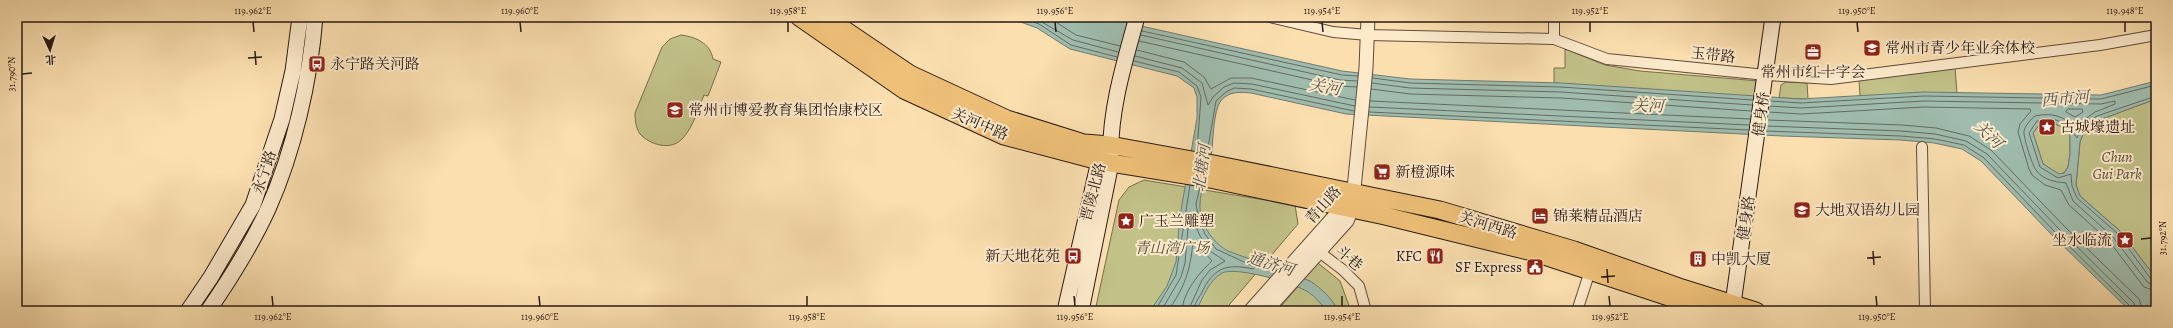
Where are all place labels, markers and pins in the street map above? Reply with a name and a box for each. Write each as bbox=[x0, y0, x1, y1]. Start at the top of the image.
school or university icon: 常州市青少年业余体校 bbox=[1862, 38, 1882, 58]
place label: 常州市青少年业余体校 bbox=[1885, 38, 2035, 58]
office icon: 常州市红十字会 bbox=[1803, 42, 1823, 62]
bus stop icon: 永宁路关河路 bbox=[307, 54, 327, 74]
place label: 永宁路关河路 bbox=[330, 54, 420, 74]
place label: 常州市红十字会 bbox=[1760, 62, 1866, 82]
school or university icon: 常州市博爱教育集团怡康校区 bbox=[665, 100, 685, 120]
place label: 常州市博爱教育集团怡康校区 bbox=[688, 100, 883, 120]
place icon: 古城壕遗址 bbox=[2037, 117, 2057, 137]
place label: 古城壕遗址 bbox=[2060, 117, 2135, 137]
supermarket icon: 新橙源味 bbox=[1372, 162, 1392, 182]
place label: 新橙源味 bbox=[1395, 162, 1455, 182]
school or university icon: 大地双语幼儿园 bbox=[1792, 200, 1812, 220]
place label: 大地双语幼儿园 bbox=[1815, 200, 1920, 220]
hotel icon: 锦莱精品酒店 bbox=[1530, 206, 1550, 226]
place label: 锦莱精品酒店 bbox=[1553, 206, 1643, 226]
place icon: 广玉兰雕塑 bbox=[1116, 211, 1136, 231]
place label: 广玉兰雕塑 bbox=[1139, 211, 1214, 231]
place label: 坐水临流 bbox=[2052, 230, 2112, 250]
place icon: 坐水临流 bbox=[2115, 230, 2135, 250]
place label: 新天地花苑 bbox=[985, 246, 1060, 266]
bus stop icon: 新天地花苑 bbox=[1063, 246, 1083, 266]
place label: KFC bbox=[1396, 246, 1422, 266]
restaurant icon: KFC bbox=[1425, 246, 1445, 266]
building icon: 中凯大厦 bbox=[1688, 249, 1708, 269]
place label: 中凯大厦 bbox=[1711, 249, 1771, 269]
place label: SF Express bbox=[1455, 257, 1522, 277]
public building icon: SF Express bbox=[1525, 257, 1545, 277]

